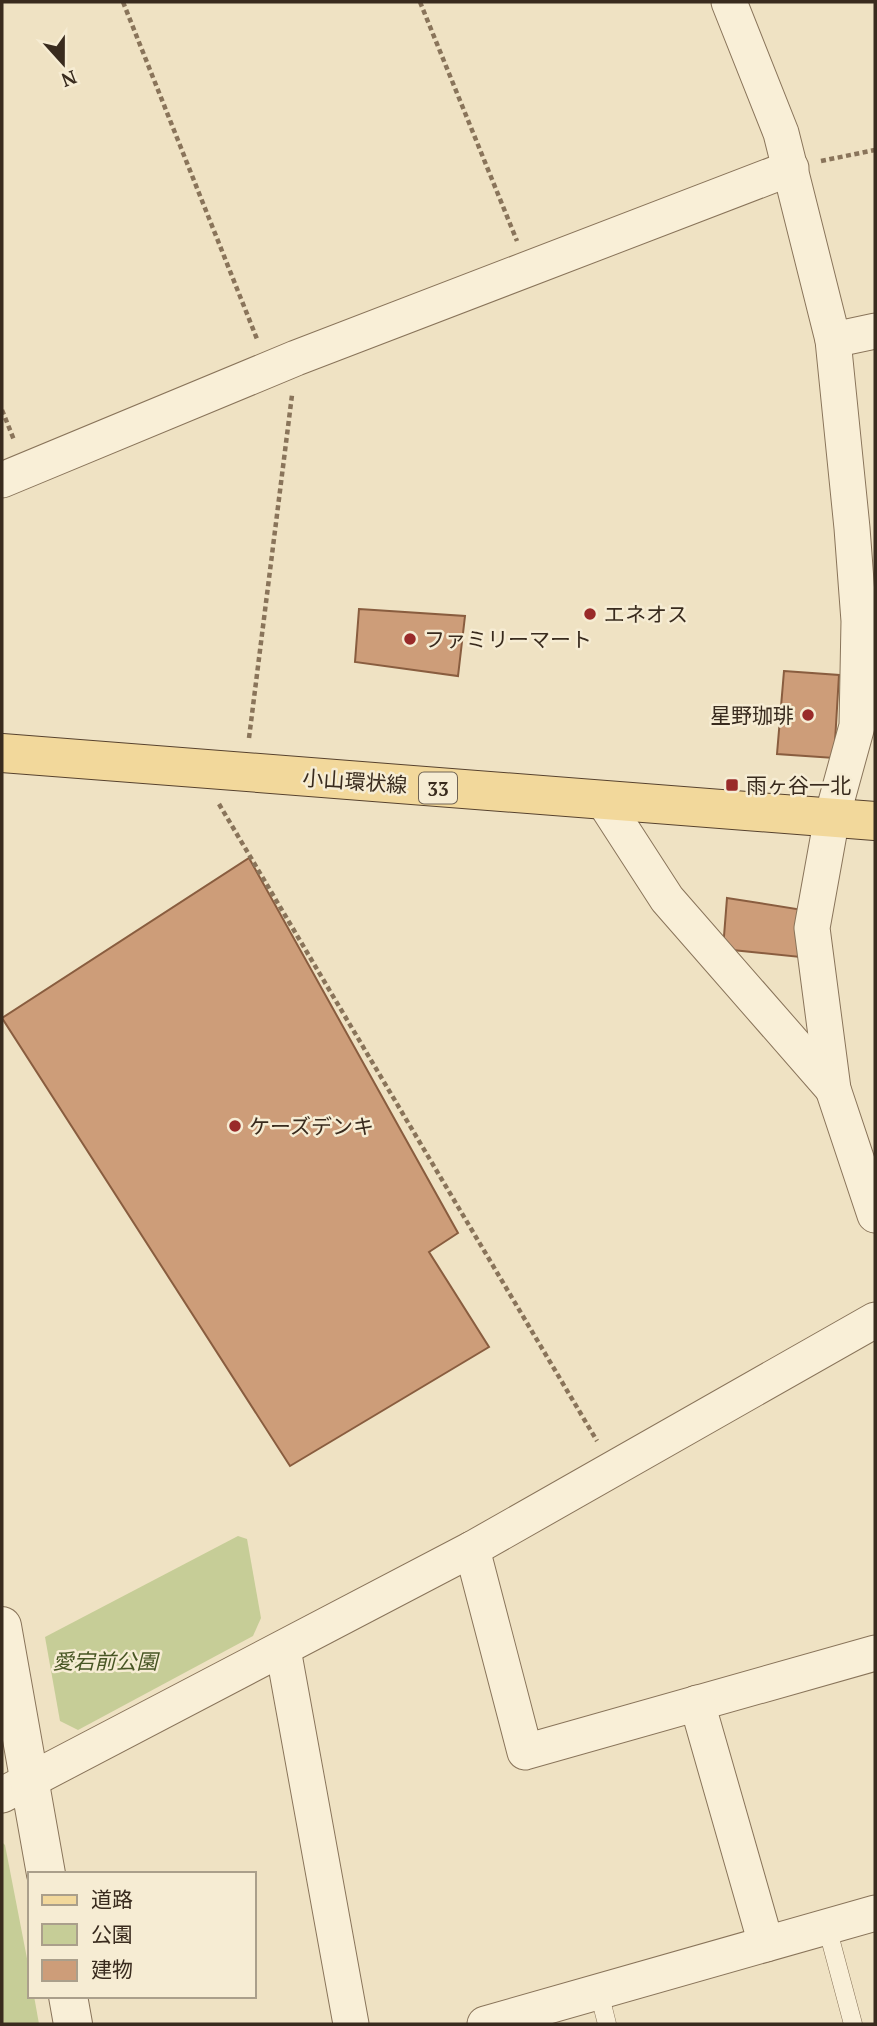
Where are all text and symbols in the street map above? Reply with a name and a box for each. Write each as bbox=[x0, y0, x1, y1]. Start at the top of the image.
north arrow bbox=[28, 28, 98, 98]
text: N bbox=[58, 65, 80, 94]
place label: エネオス bbox=[604, 600, 688, 628]
marker: エネオス bbox=[582, 606, 598, 622]
place label: ファミリーマート bbox=[424, 625, 592, 653]
marker: ファミリーマート bbox=[402, 631, 418, 647]
place label: 星野珈琲 bbox=[710, 701, 794, 729]
marker: 星野珈琲 bbox=[800, 707, 816, 723]
street label: 小山環状線 bbox=[302, 763, 408, 799]
place label: 雨ヶ谷一北 bbox=[746, 771, 851, 799]
road number: 33 bbox=[419, 772, 457, 804]
marker: 雨ヶ谷一北 bbox=[724, 777, 740, 793]
place label: ケーズデンキ bbox=[249, 1112, 374, 1140]
marker: ケーズデンキ bbox=[227, 1118, 243, 1134]
park label: 愛宕前公園 bbox=[53, 1647, 160, 1675]
legend bbox=[28, 1872, 256, 1998]
text: 道路 bbox=[91, 1885, 133, 1913]
text: 公園 bbox=[91, 1920, 133, 1948]
text: 建物 bbox=[91, 1955, 133, 1983]

